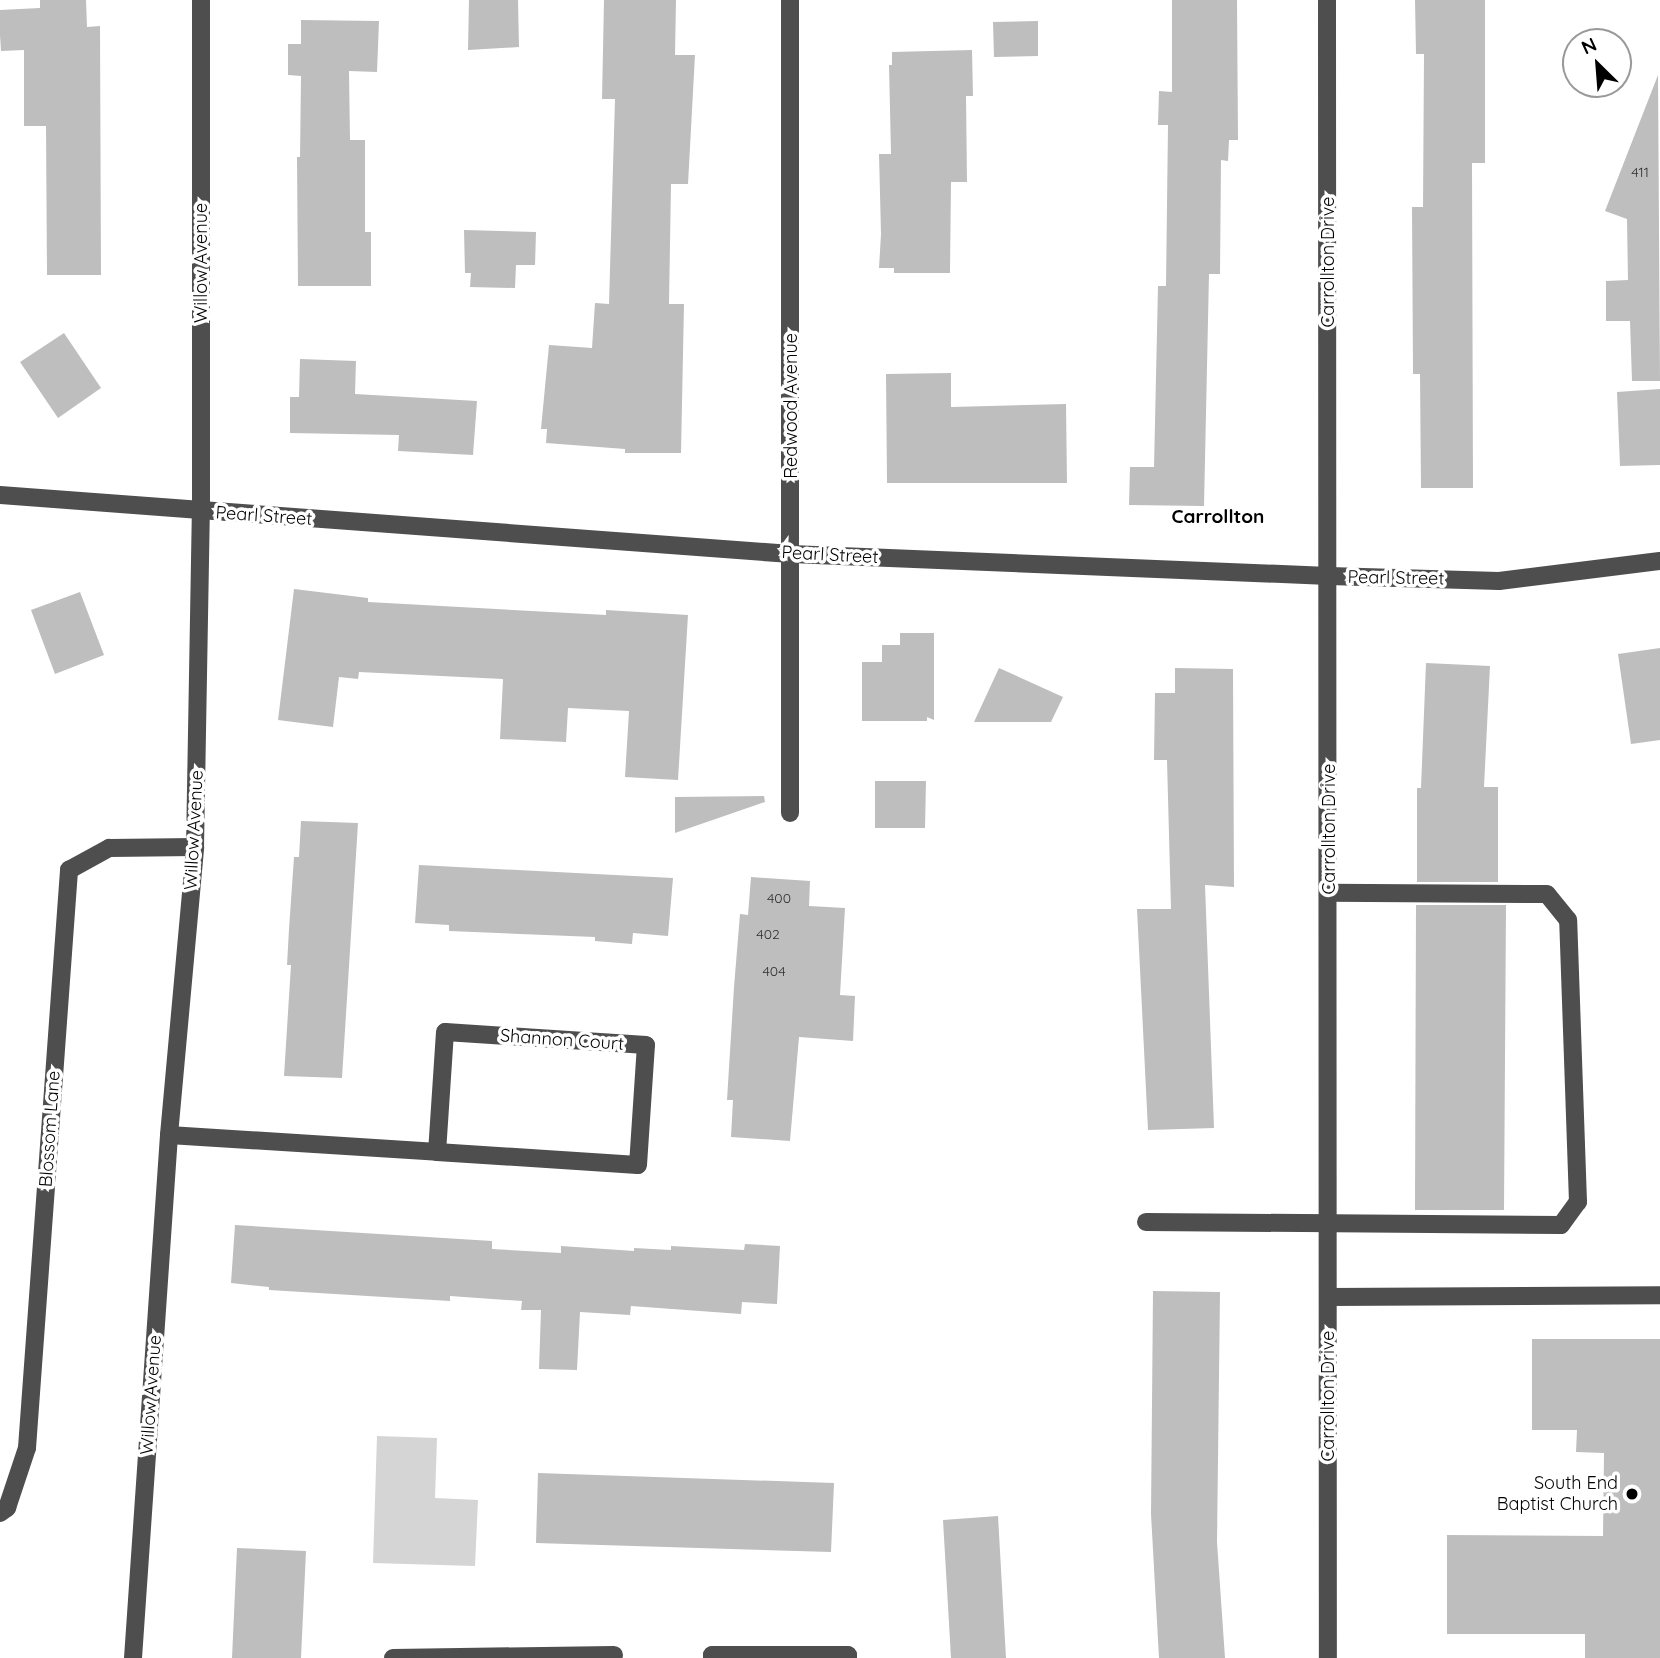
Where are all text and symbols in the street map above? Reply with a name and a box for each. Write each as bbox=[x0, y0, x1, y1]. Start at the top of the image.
north arrow bbox=[1562, 28, 1632, 98]
text: N bbox=[1578, 32, 1600, 60]
house number: 411 bbox=[1631, 164, 1649, 180]
street label: Carrollton Drive bbox=[1317, 197, 1339, 327]
street label: Willow Avenue bbox=[190, 203, 212, 323]
street label: Redwood Avenue bbox=[780, 333, 802, 479]
street label: Pearl Street bbox=[215, 502, 313, 530]
district label: Carrollton bbox=[1172, 506, 1264, 528]
street label: Pearl Street bbox=[781, 542, 879, 568]
street label: Pearl Street bbox=[1347, 566, 1445, 590]
street label: Carrollton Drive bbox=[1318, 764, 1340, 894]
street label: Willow Avenue bbox=[180, 769, 208, 891]
house number: 400 bbox=[767, 890, 791, 906]
house number: 402 bbox=[756, 926, 780, 942]
house number: 404 bbox=[762, 963, 786, 979]
street label: Shannon Court bbox=[499, 1025, 625, 1055]
street label: Blossom Lane bbox=[35, 1070, 65, 1188]
street label: Carrollton Drive bbox=[1317, 1331, 1339, 1461]
street label: Willow Avenue bbox=[136, 1334, 166, 1456]
place label: South End Baptist Church bbox=[1497, 1473, 1618, 1516]
marker: South End Baptist Church bbox=[1624, 1486, 1640, 1502]

